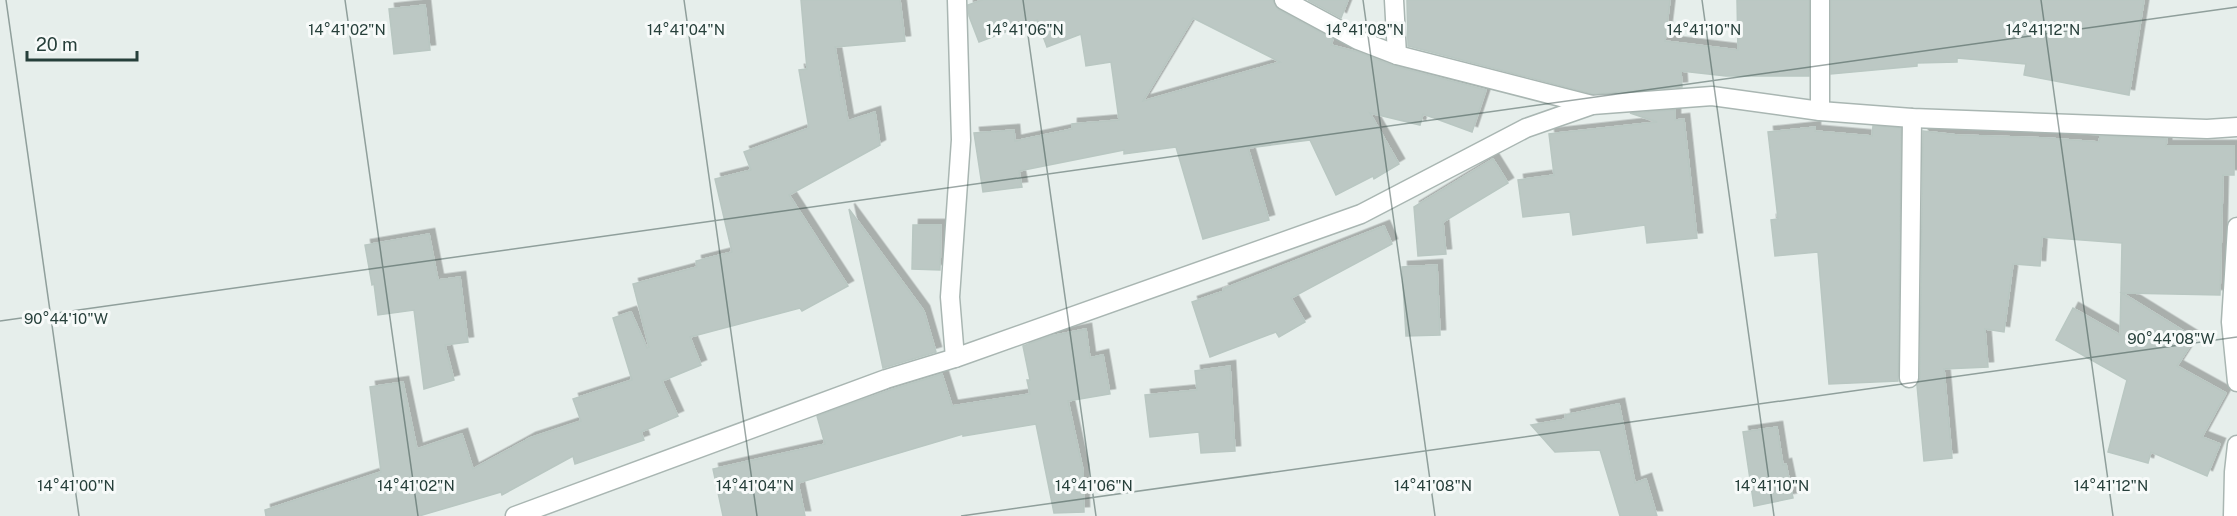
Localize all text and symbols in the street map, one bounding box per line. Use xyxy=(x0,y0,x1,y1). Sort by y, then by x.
text: 14°41'02"N xyxy=(308,21,386,38)
text: 14°41'04"N xyxy=(647,21,725,38)
text: 14°41'06"N xyxy=(986,21,1064,38)
text: 14°41'08"N xyxy=(1326,21,1404,38)
text: 14°41'10"N xyxy=(1667,21,1741,38)
text: 14°41'12"N xyxy=(2006,21,2080,38)
scale bar xyxy=(27,24,136,62)
text: 20 m xyxy=(36,34,78,55)
text: 90°44'10"W xyxy=(24,310,108,327)
text: 90°44'08"W xyxy=(2127,330,2215,347)
text: 14°41'00"N xyxy=(37,477,115,494)
text: 14°41'02"N xyxy=(377,477,455,494)
text: 14°41'04"N xyxy=(716,477,794,494)
text: 14°41'06"N xyxy=(1055,477,1133,494)
text: 14°41'08"N xyxy=(1394,477,1472,494)
text: 14°41'10"N xyxy=(1735,477,1809,494)
text: 14°41'12"N xyxy=(2074,477,2148,494)

